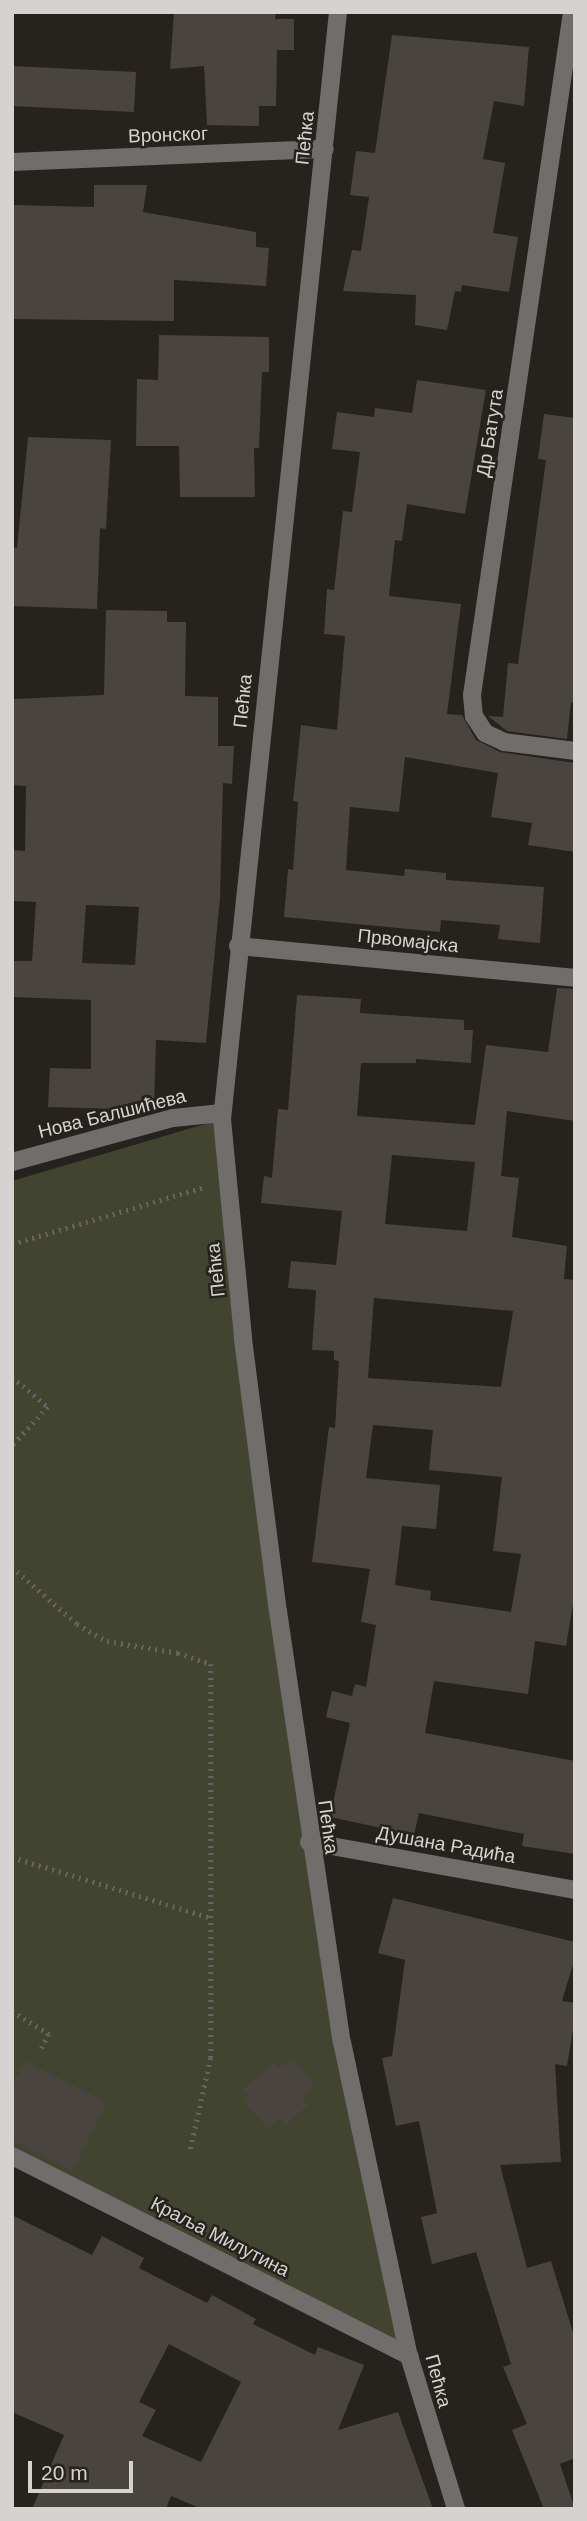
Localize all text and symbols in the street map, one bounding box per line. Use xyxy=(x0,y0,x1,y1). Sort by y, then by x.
street label: Пећка xyxy=(291,110,319,166)
street label: Вронског xyxy=(128,122,208,148)
street label: Др Батута xyxy=(472,387,508,479)
street label: Пећка xyxy=(229,673,257,729)
street label: Првомајска xyxy=(356,924,460,958)
street label: Нова Балшићева xyxy=(36,1085,188,1143)
street label: Пећка xyxy=(202,1242,230,1298)
street label: Пећка xyxy=(313,1799,343,1855)
street label: Душана Радића xyxy=(375,1822,517,1868)
street label: Краља Милутина xyxy=(147,2192,293,2282)
street label: Пећка xyxy=(420,2352,456,2410)
scale bar xyxy=(32,2448,136,2492)
text: 20 m xyxy=(41,2461,88,2484)

